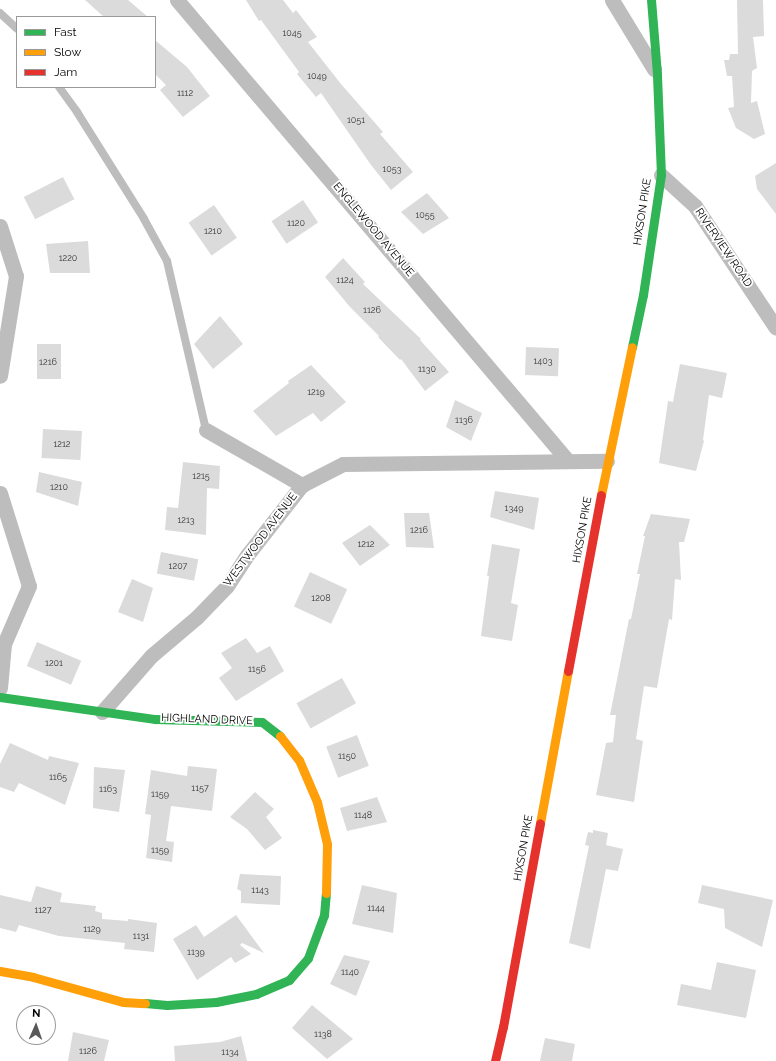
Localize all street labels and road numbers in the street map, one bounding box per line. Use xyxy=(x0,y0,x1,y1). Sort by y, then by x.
street label: HIXSON PIKE xyxy=(631,178,655,246)
street label: ENGLEWOOD AVENUE xyxy=(330,180,416,280)
street label: RIVERVIEW ROAD xyxy=(692,206,754,290)
street label: WESTWOOD AVENUE xyxy=(221,490,301,590)
street label: HIXSON PIKE xyxy=(571,496,595,564)
street label: HIGHLAND DRIVE xyxy=(161,712,253,728)
street label: HIXSON PIKE xyxy=(512,814,536,882)

